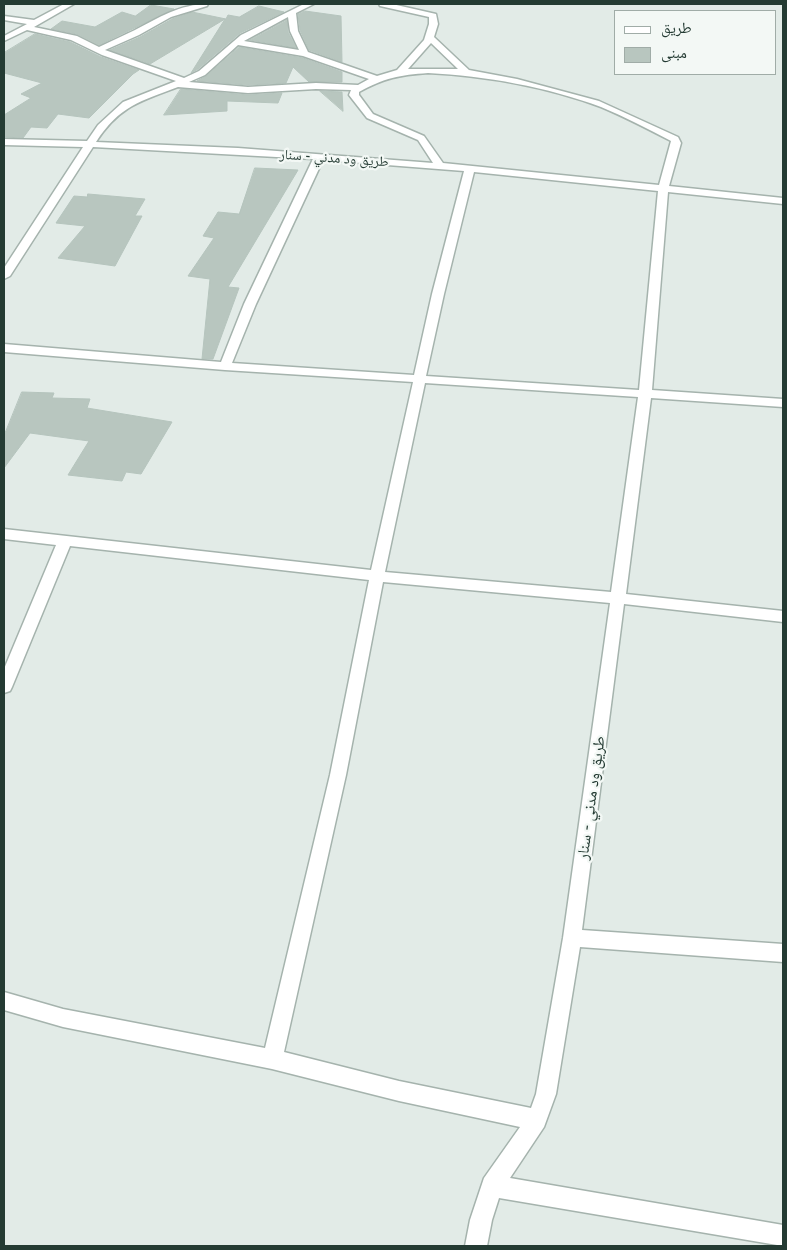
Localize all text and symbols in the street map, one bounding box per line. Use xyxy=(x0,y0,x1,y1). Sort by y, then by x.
legend xyxy=(614,10,777,75)
text: طريق xyxy=(661,18,692,36)
text: مبنى xyxy=(661,43,687,61)
street label: طريق ود مدني - سنار xyxy=(279,146,389,170)
street label: طريق ود مدني - سنار xyxy=(573,735,609,861)

